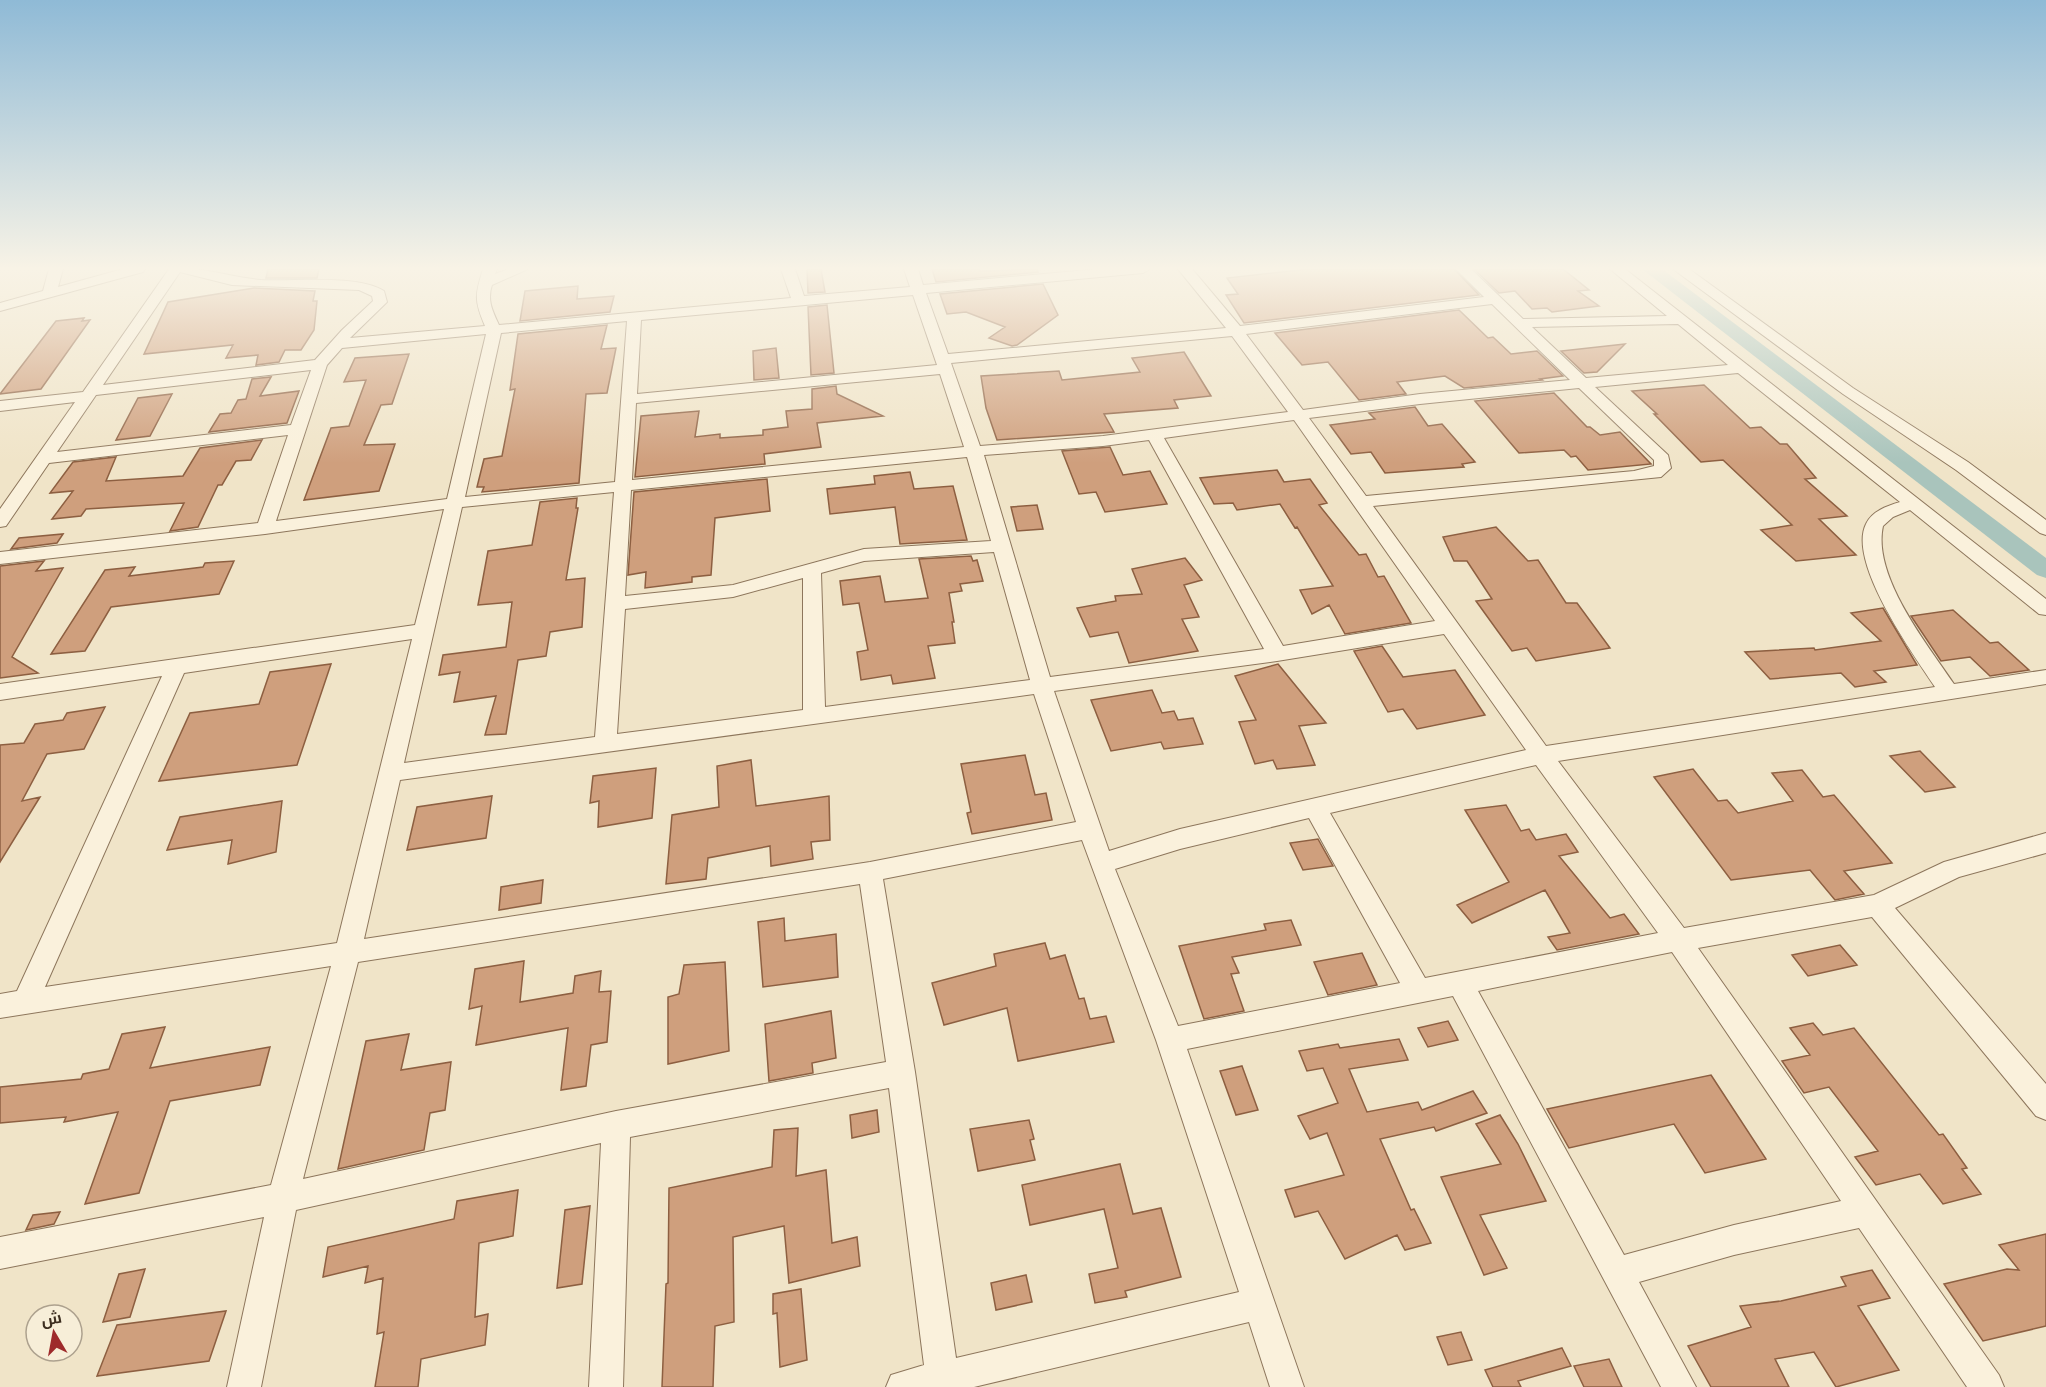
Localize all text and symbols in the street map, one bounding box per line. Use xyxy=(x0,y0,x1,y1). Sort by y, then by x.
north arrow xyxy=(24,1303,84,1363)
text: ش xyxy=(40,1308,63,1330)

